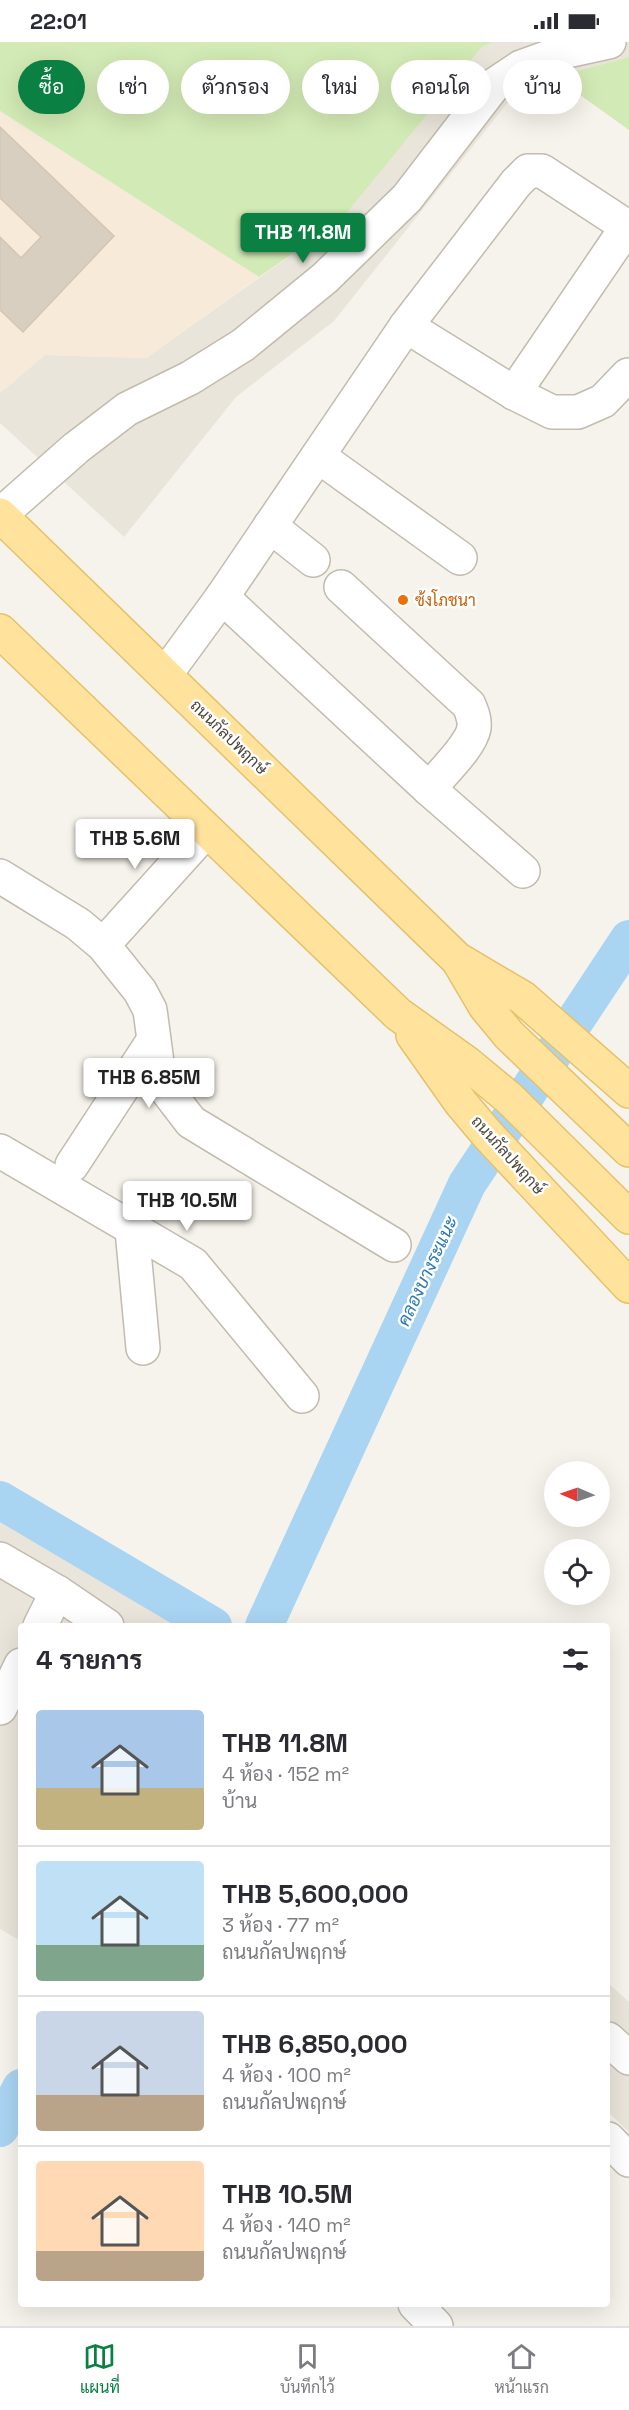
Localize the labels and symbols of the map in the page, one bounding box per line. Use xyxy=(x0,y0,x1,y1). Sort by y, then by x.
pin: THB 11.8M xyxy=(234,213,372,264)
place label: ซ้งโภชนา xyxy=(415,589,476,611)
marker: ซ้งโภชนา xyxy=(396,593,410,607)
street label: ถนนกัลปพฤกษ์ xyxy=(186,693,274,779)
pin: THB 5.6M xyxy=(73,819,197,870)
pin: THB 6.85M xyxy=(80,1058,218,1109)
street label: ถนนกัลปพฤกษ์ xyxy=(467,1110,551,1199)
pin: THB 10.5M xyxy=(118,1181,256,1232)
water label: คลองบางระแนะ xyxy=(392,1212,463,1330)
north arrow xyxy=(544,1461,610,1527)

